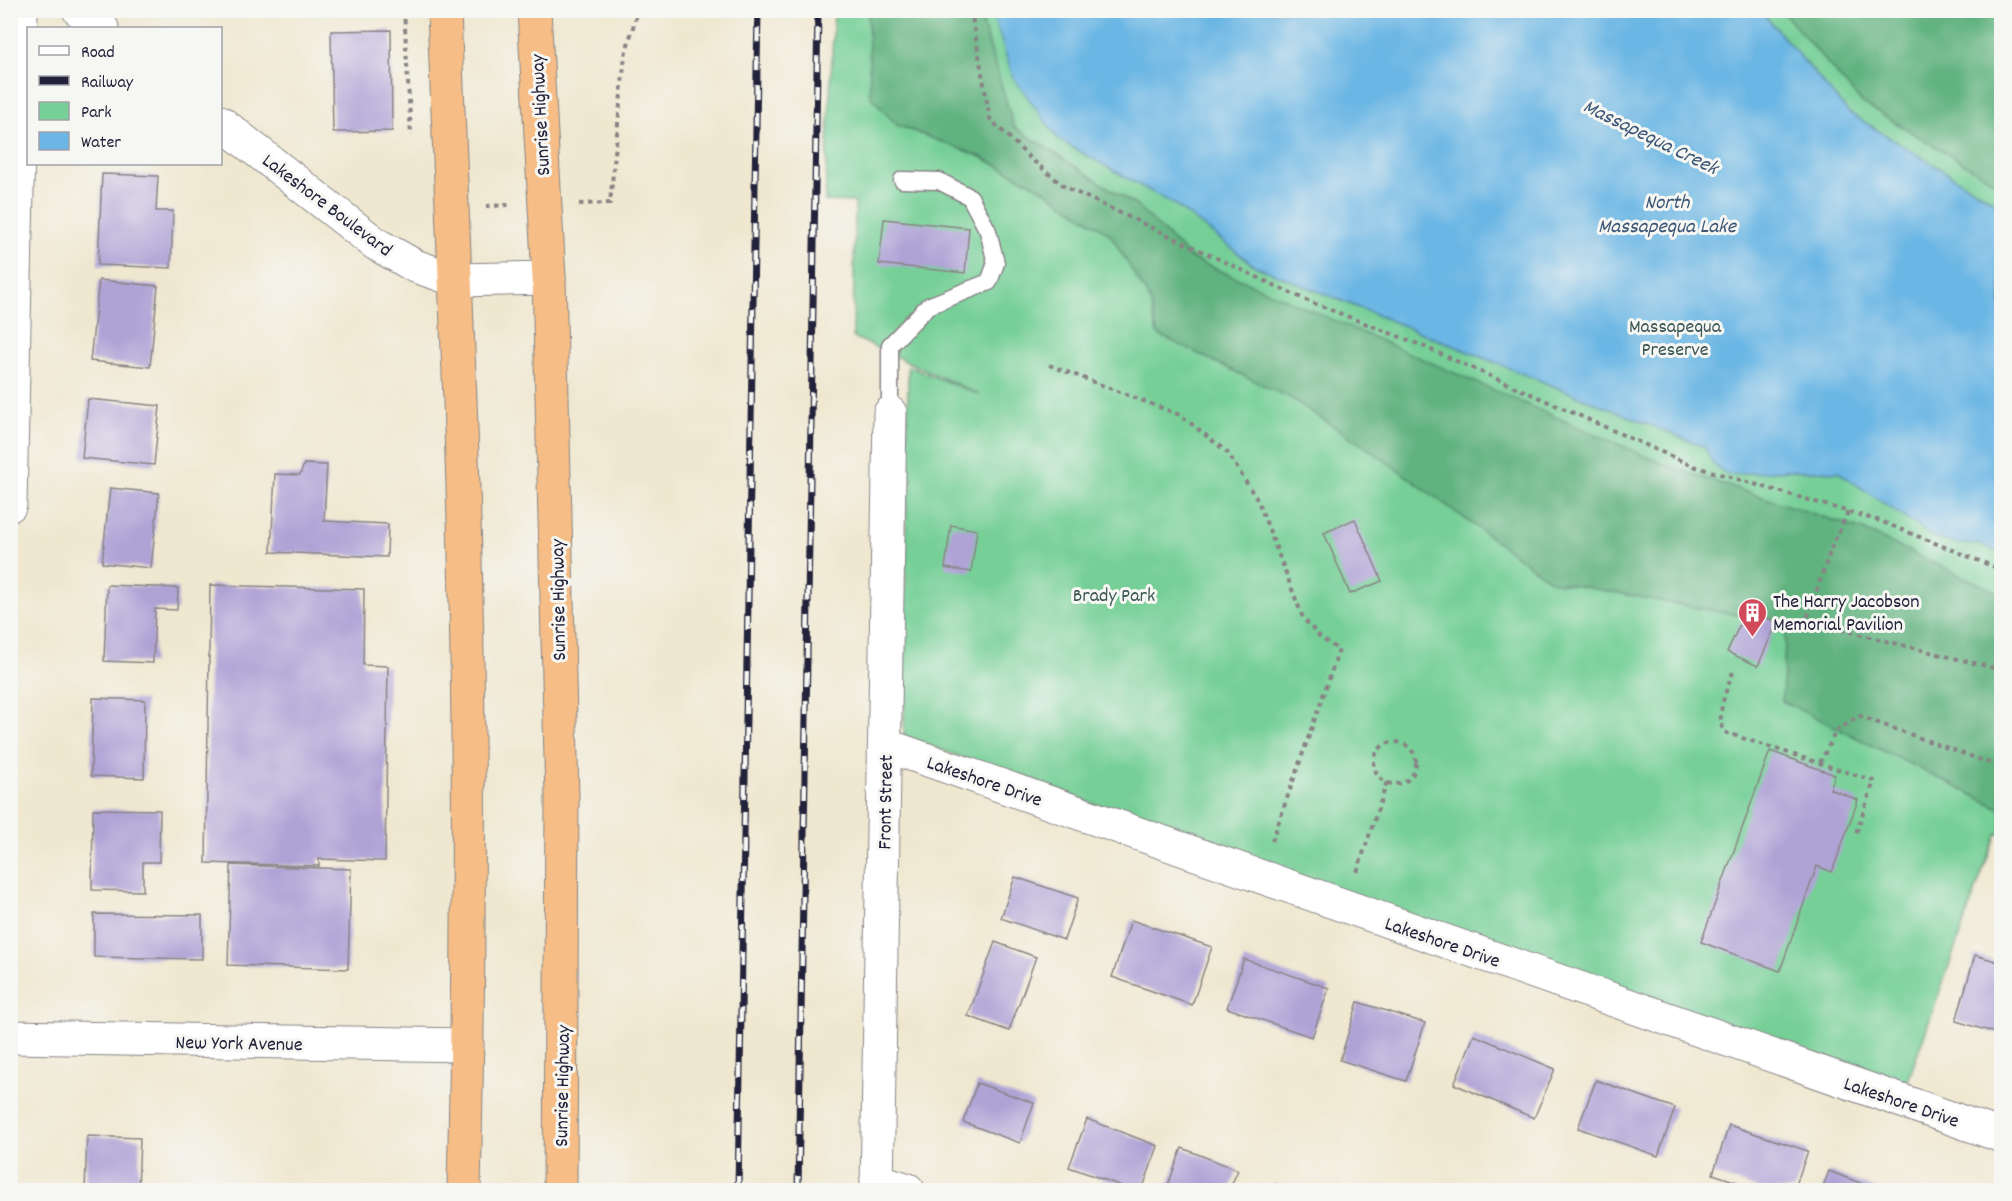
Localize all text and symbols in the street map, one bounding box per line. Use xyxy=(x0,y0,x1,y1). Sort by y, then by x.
legend xyxy=(27,27,222,165)
text: Road xyxy=(81,41,115,66)
street label: Sunrise Highway xyxy=(525,52,559,176)
text: Railway xyxy=(81,71,134,96)
water label: Massapequa Creek xyxy=(1577,93,1724,185)
text: Park xyxy=(81,101,112,126)
text: Water xyxy=(81,131,121,156)
street label: Lakeshore Boulevard xyxy=(255,148,397,265)
water label: North Massapequa Lake xyxy=(1598,189,1738,243)
park label: Massapequa Preserve xyxy=(1629,314,1722,365)
street label: Sunrise Highway xyxy=(545,538,575,661)
park label: Brady Park xyxy=(1073,583,1155,611)
place label: The Harry Jacobson Memorial Pavilion xyxy=(1773,589,1920,640)
building icon: The Harry Jacobson Memorial Pavilion xyxy=(1736,596,1768,638)
street label: Lakeshore Drive xyxy=(923,750,1046,816)
street label: Front Street xyxy=(872,754,902,850)
street label: Lakeshore Drive xyxy=(1381,911,1504,977)
street label: Sunrise Highway xyxy=(549,1024,579,1147)
street label: New York Avenue xyxy=(175,1030,303,1060)
street label: Lakeshore Drive xyxy=(1840,1071,1963,1137)

